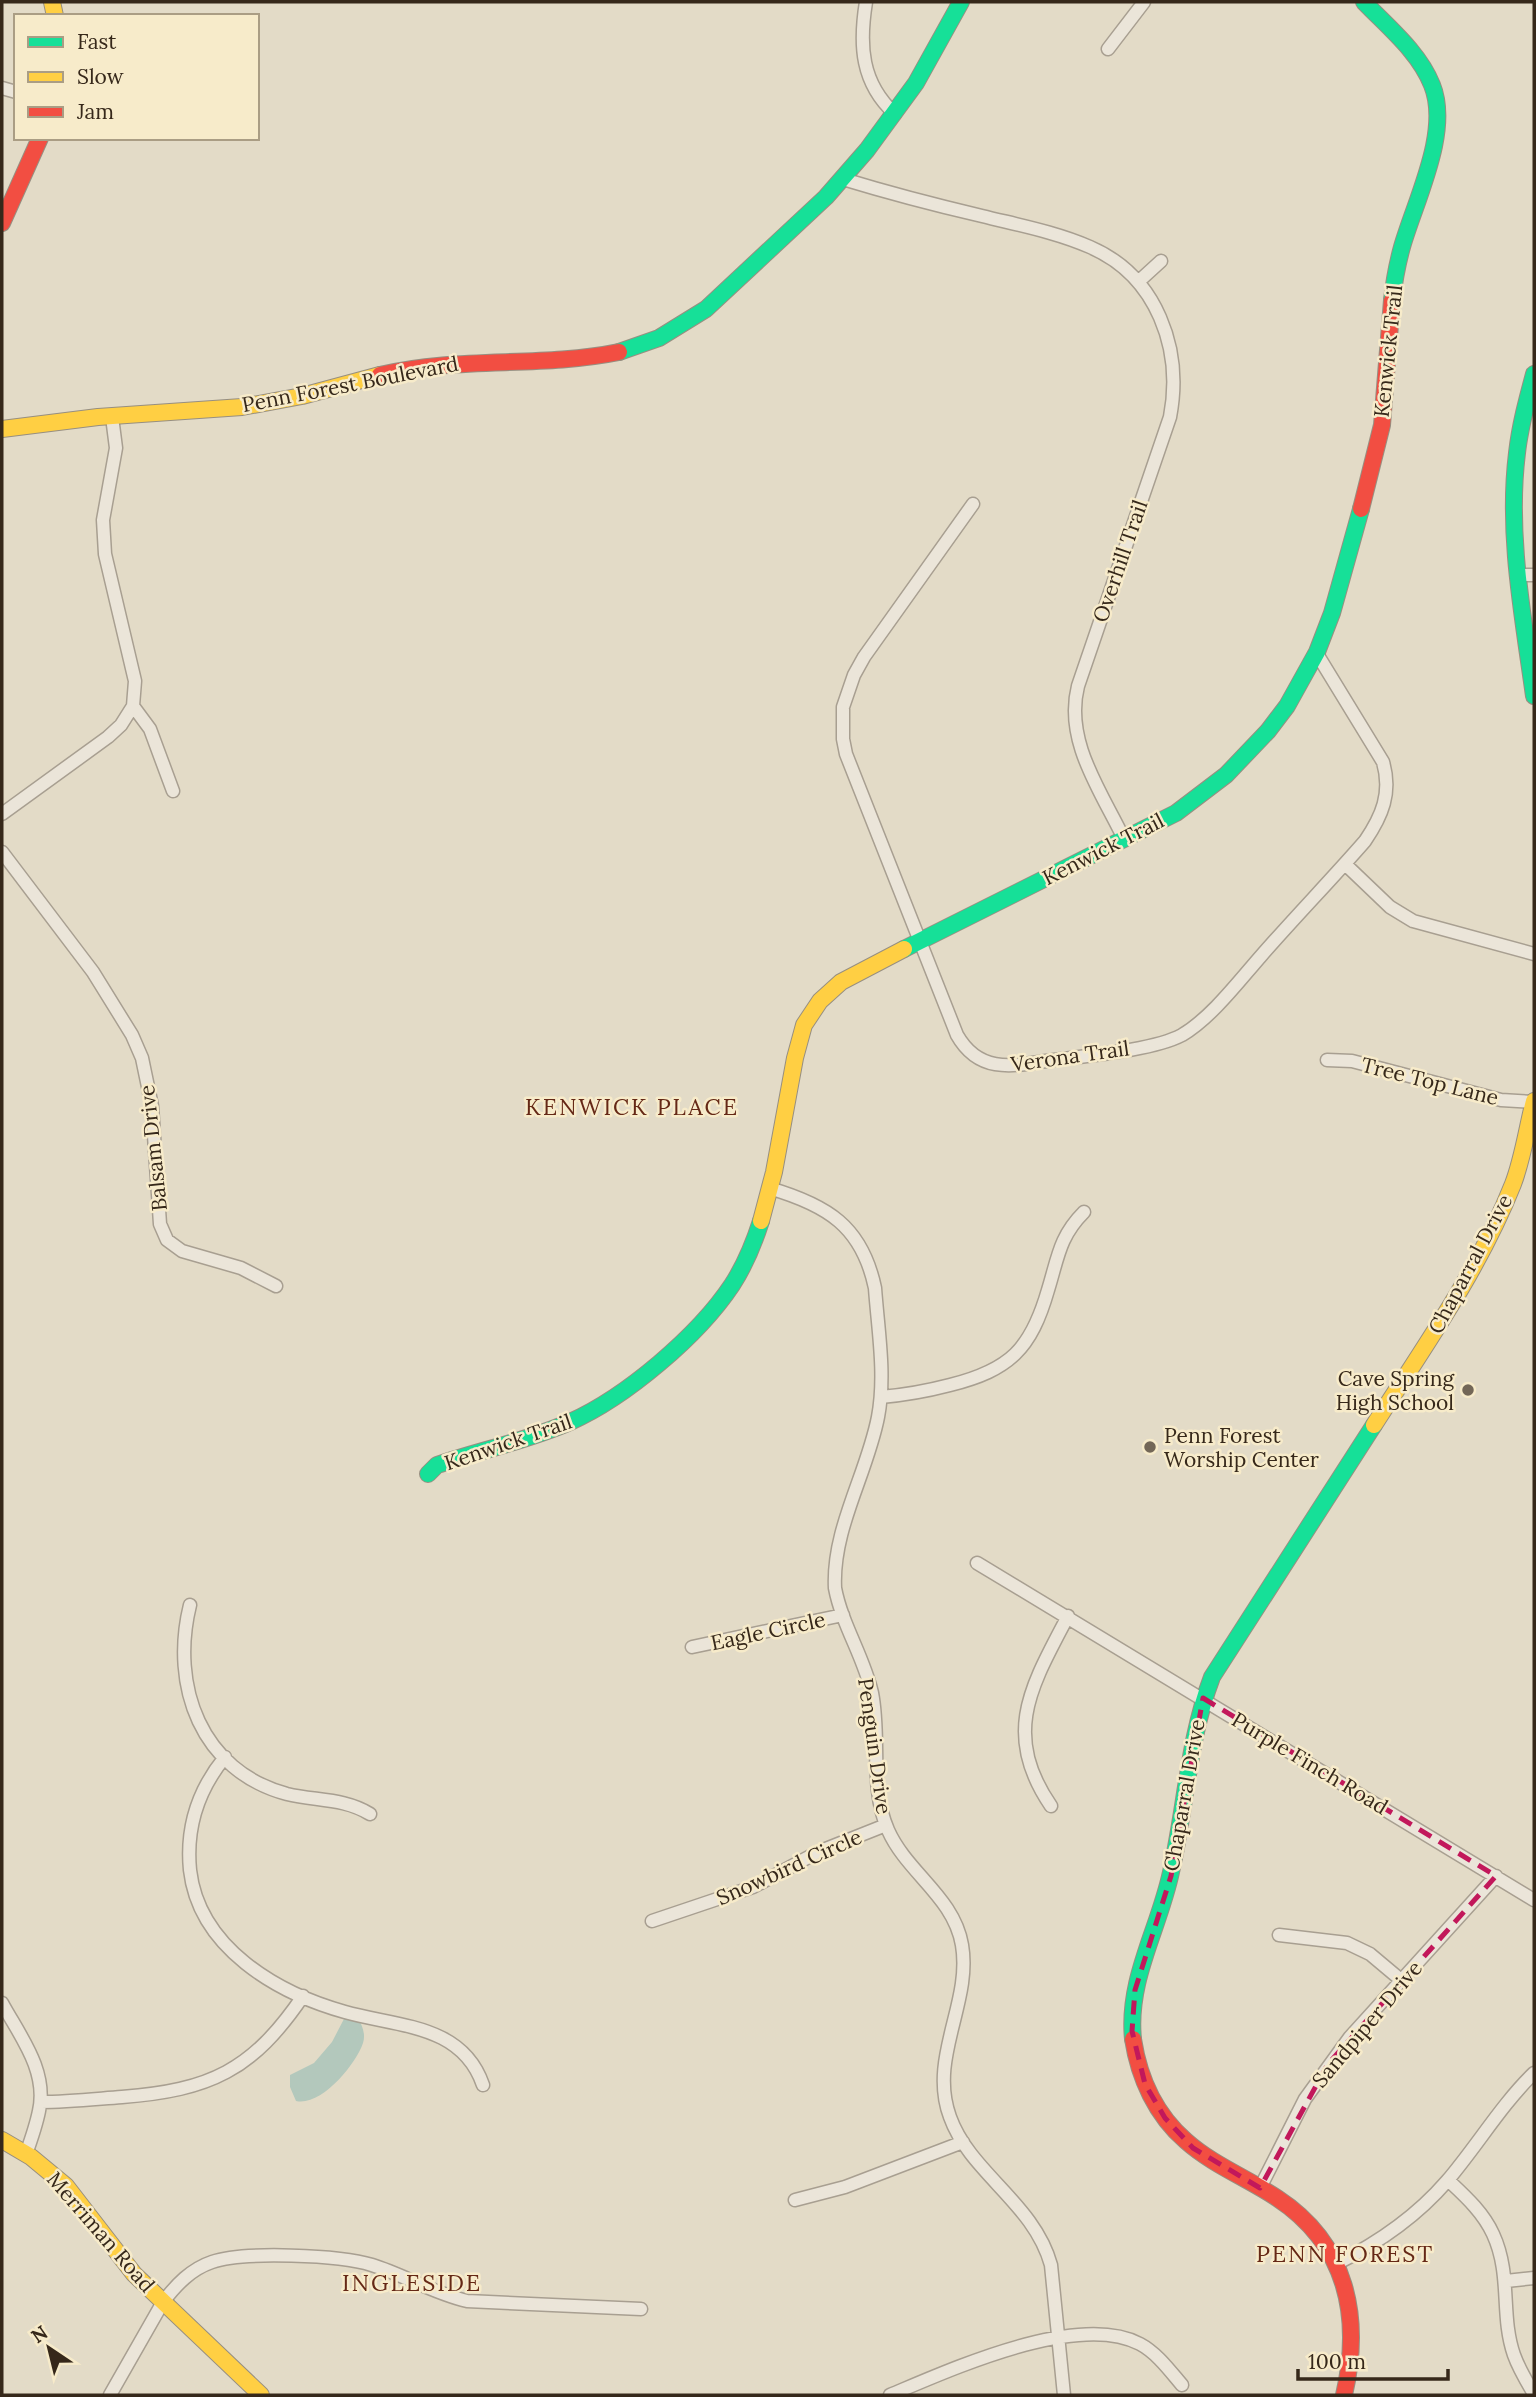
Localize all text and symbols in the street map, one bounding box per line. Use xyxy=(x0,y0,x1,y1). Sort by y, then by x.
legend xyxy=(14,14,259,140)
text: Fast xyxy=(77,28,117,55)
text: Slow xyxy=(77,63,124,90)
text: Jam xyxy=(76,98,114,125)
street label: Kenwick Trail xyxy=(1368,283,1408,419)
street label: Penn Forest Boulevard xyxy=(240,350,460,418)
street label: Overhill Trail xyxy=(1086,496,1154,626)
street label: Kenwick Trail xyxy=(1038,807,1168,891)
street label: Verona Trail xyxy=(1008,1034,1131,1078)
street label: Tree Top Lane xyxy=(1359,1051,1501,1111)
street label: Balsam Drive xyxy=(133,1083,173,1213)
district label: KENWICK PLACE xyxy=(525,1092,739,1121)
street label: Chaparral Drive xyxy=(1422,1190,1518,1338)
place label: Cave Spring High School xyxy=(1336,1365,1454,1416)
marker: Cave Spring High School xyxy=(1460,1382,1476,1398)
street label: Kenwick Trail xyxy=(441,1408,575,1476)
place label: Penn Forest Worship Center xyxy=(1164,1422,1319,1473)
marker: Penn Forest Worship Center xyxy=(1142,1439,1158,1455)
street label: Eagle Circle xyxy=(708,1606,828,1656)
street label: Penguin Drive xyxy=(852,1676,898,1816)
street label: Purple Finch Road xyxy=(1227,1706,1393,1820)
street label: Chaparral Drive xyxy=(1157,1717,1211,1873)
street label: Snowbird Circle xyxy=(712,1823,866,1911)
street label: Sandpiper Drive xyxy=(1306,1955,1428,2093)
street label: Merriman Road xyxy=(41,2166,161,2298)
district label: PENN FOREST xyxy=(1256,2239,1434,2268)
district label: INGLESIDE xyxy=(342,2268,482,2297)
north arrow xyxy=(14,2313,84,2383)
text: N xyxy=(26,2320,52,2348)
scale bar xyxy=(1298,2338,1448,2382)
text: 100 m xyxy=(1308,2348,1366,2375)

